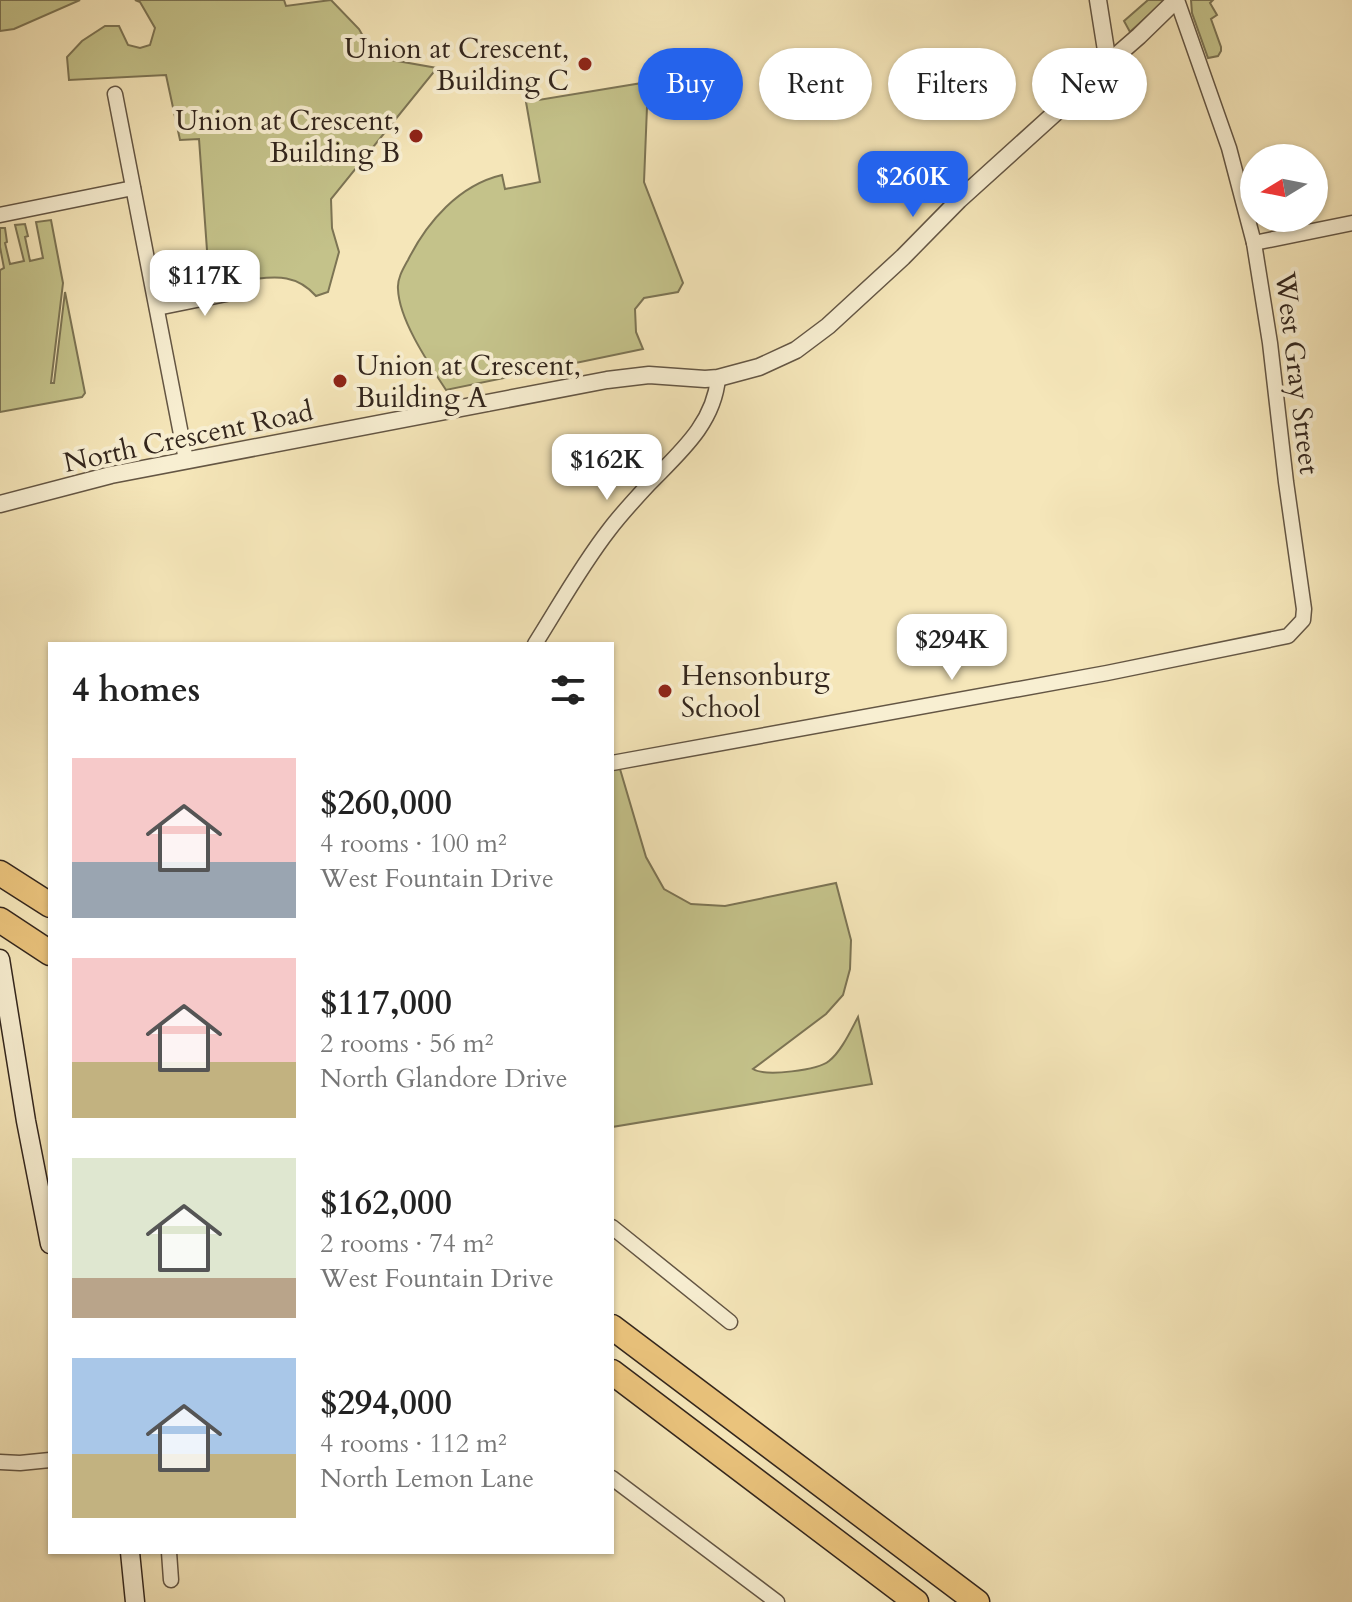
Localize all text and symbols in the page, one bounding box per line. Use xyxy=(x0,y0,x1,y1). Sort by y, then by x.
place label: Union at Crescent, Building C xyxy=(344,30,569,100)
chip: Buy xyxy=(638,48,743,120)
chip: Rent xyxy=(759,48,872,120)
chip: Filters xyxy=(888,48,1016,120)
chip: New xyxy=(1032,48,1147,120)
marker: Union at Crescent, Building C xyxy=(576,55,594,73)
place label: Union at Crescent, Building B xyxy=(175,102,400,172)
marker: Union at Crescent, Building B xyxy=(407,127,425,145)
north arrow xyxy=(1240,144,1328,232)
map controls xyxy=(1240,144,1328,232)
pin: $260K xyxy=(857,151,969,219)
text: $260K xyxy=(876,159,950,194)
pin: $117K xyxy=(149,250,261,318)
text: $117K xyxy=(168,258,242,293)
street label: West Gray Street xyxy=(1266,269,1328,477)
place label: Union at Crescent, Building A xyxy=(356,347,581,417)
marker: Union at Crescent, Building A xyxy=(331,372,349,390)
street label: North Crescent Road xyxy=(60,392,316,482)
pin: $162K xyxy=(551,434,663,502)
text: $162K xyxy=(570,442,644,477)
pin: $294K xyxy=(896,614,1008,682)
text: $294K xyxy=(915,622,989,657)
place label: Hensonburg School xyxy=(681,657,830,727)
text: 4 homes xyxy=(72,667,200,713)
icon: filters xyxy=(546,668,590,712)
marker: Hensonburg School xyxy=(656,682,674,700)
text: $260,000 xyxy=(320,780,452,826)
icon: home xyxy=(136,790,232,886)
text: 4 rooms · 100 m² xyxy=(320,826,507,861)
text: West Fountain Drive xyxy=(320,861,554,896)
text: $117,000 xyxy=(320,980,452,1026)
icon: home xyxy=(136,990,232,1086)
text: 2 rooms · 56 m² xyxy=(320,1026,493,1061)
text: North Glandore Drive xyxy=(320,1061,567,1096)
text: $162,000 xyxy=(320,1180,452,1226)
icon: home xyxy=(136,1190,232,1286)
text: 2 rooms · 74 m² xyxy=(320,1226,493,1261)
text: West Fountain Drive xyxy=(320,1261,554,1296)
text: $294,000 xyxy=(320,1380,452,1426)
icon: home xyxy=(136,1390,232,1486)
text: 4 rooms · 112 m² xyxy=(320,1426,507,1461)
text: North Lemon Lane xyxy=(320,1461,534,1496)

